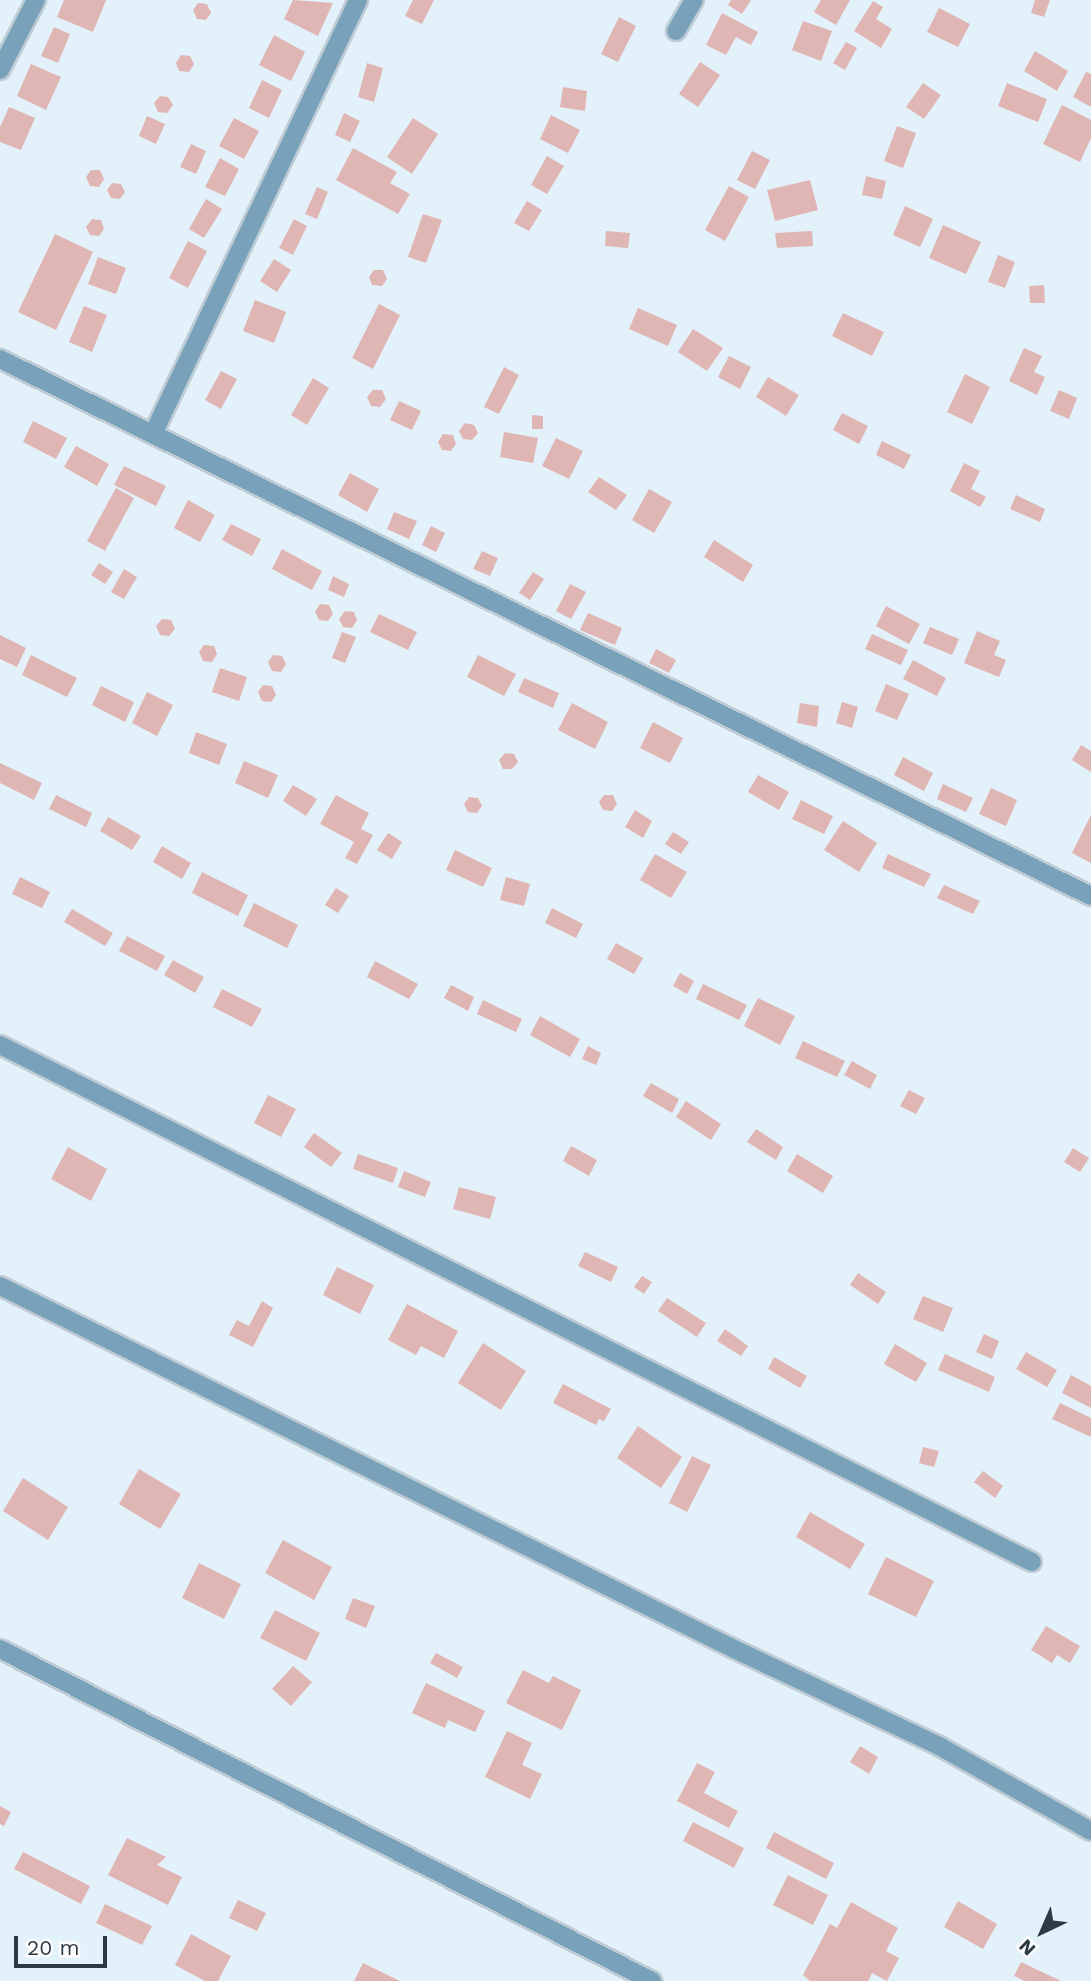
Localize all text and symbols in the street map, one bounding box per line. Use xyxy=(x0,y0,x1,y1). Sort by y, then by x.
north arrow xyxy=(1007,1897,1077,1967)
scale bar xyxy=(18,1922,110,1966)
text: N xyxy=(1014,1934,1040,1961)
text: 20 m xyxy=(27,1935,79,1960)

